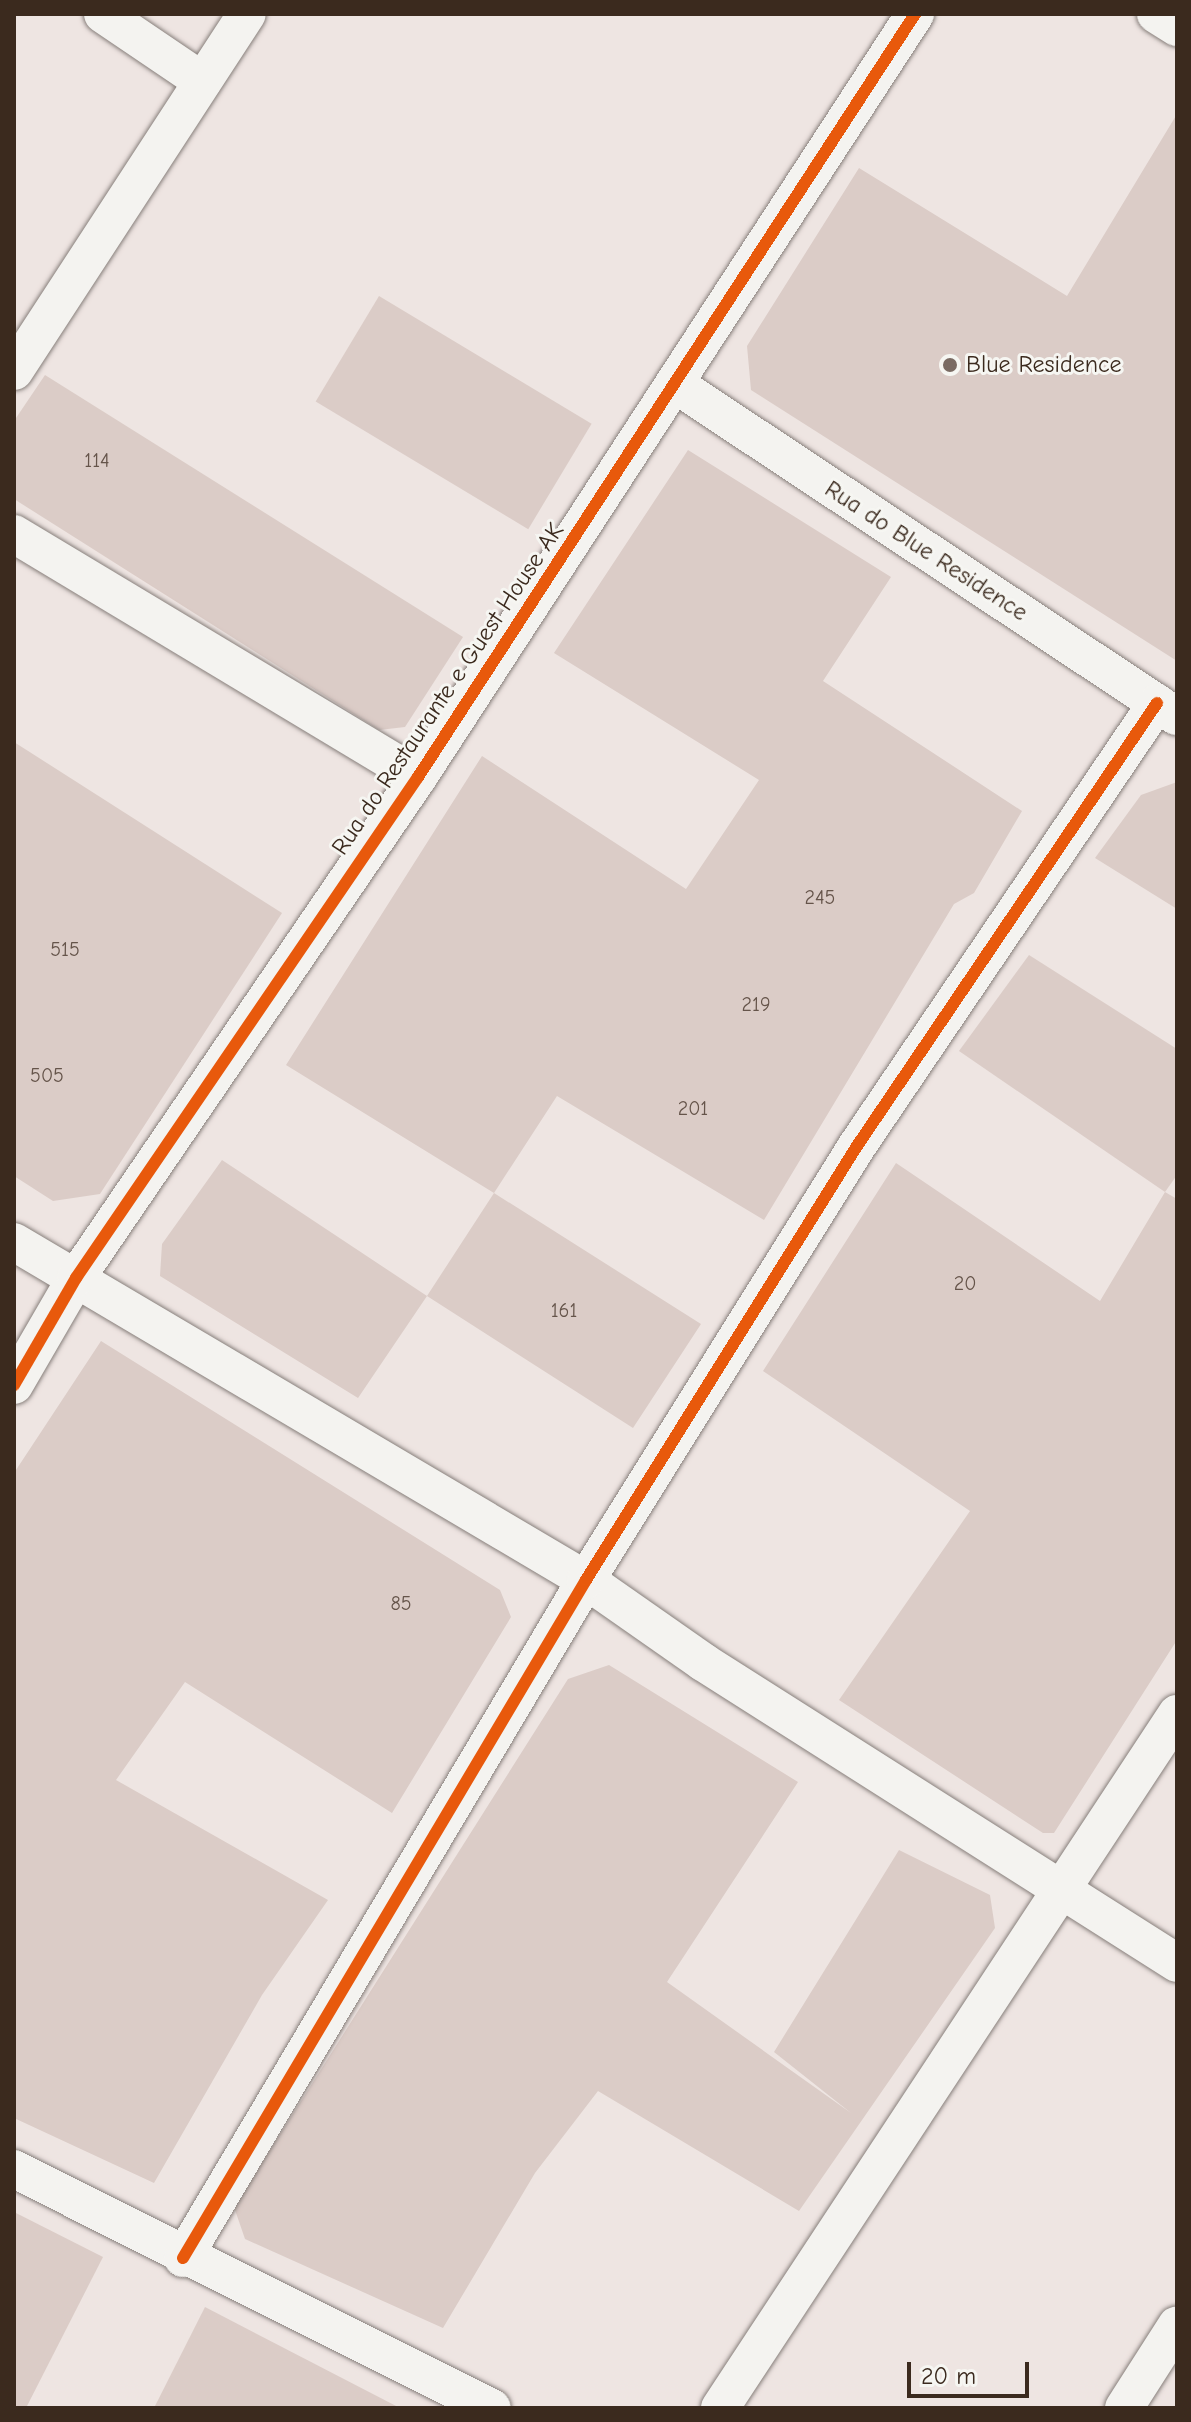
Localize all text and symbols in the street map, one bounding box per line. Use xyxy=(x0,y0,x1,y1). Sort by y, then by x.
place label: Blue Residence xyxy=(966,351,1122,379)
marker: Blue Residence xyxy=(941,356,959,374)
house number: 114 xyxy=(84,448,110,472)
street label: Rua do Blue Residence xyxy=(819,475,1033,627)
street label: Rua do Restaurante e Guest House AK xyxy=(326,518,570,860)
house number: 245 xyxy=(805,885,835,909)
house number: 515 xyxy=(50,937,80,961)
house number: 219 xyxy=(742,992,770,1016)
house number: 505 xyxy=(30,1063,64,1087)
house number: 201 xyxy=(678,1096,708,1120)
house number: 20 xyxy=(954,1271,976,1295)
house number: 161 xyxy=(551,1298,577,1322)
house number: 85 xyxy=(390,1591,412,1615)
scale bar xyxy=(911,2346,1033,2396)
text: 20 m xyxy=(921,2362,976,2390)

